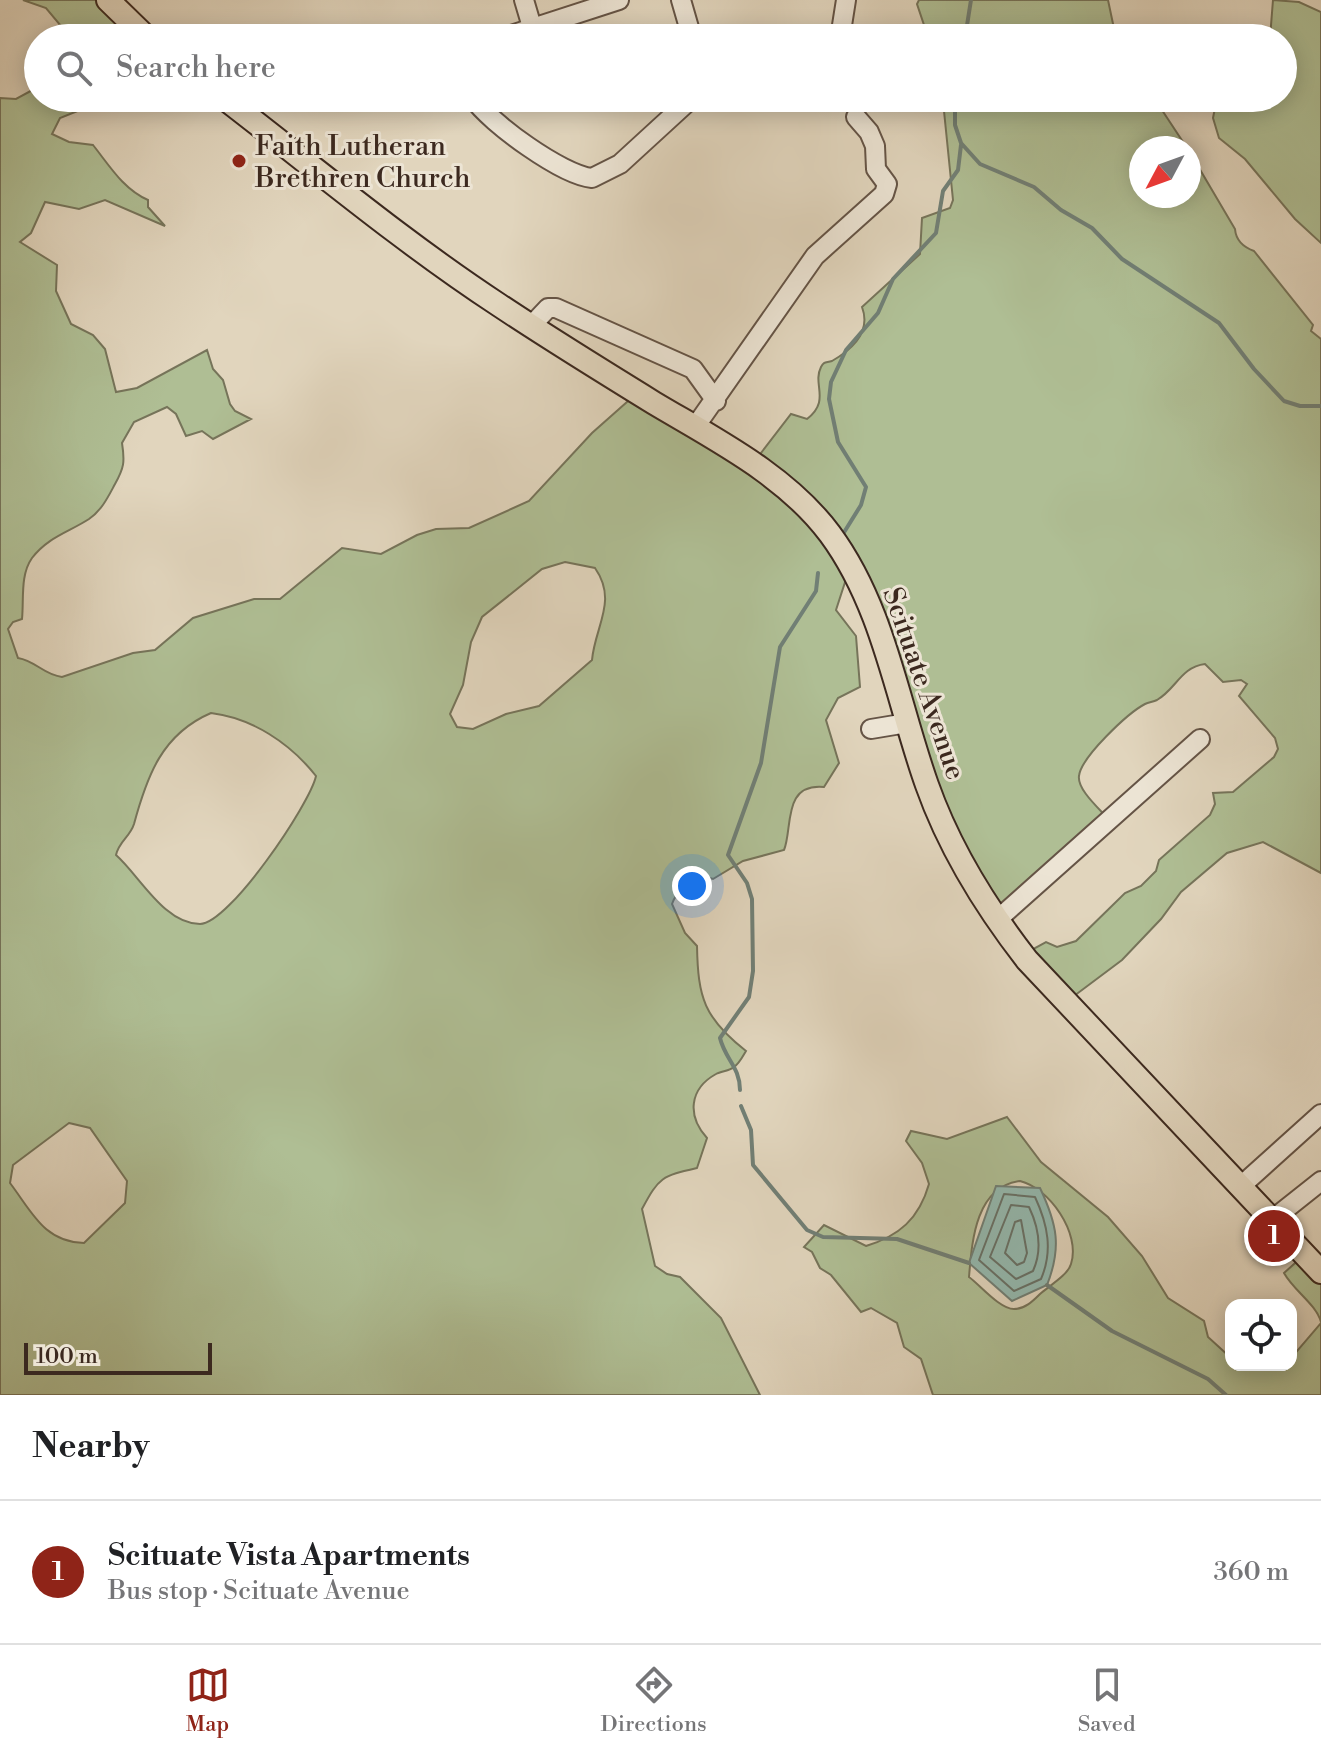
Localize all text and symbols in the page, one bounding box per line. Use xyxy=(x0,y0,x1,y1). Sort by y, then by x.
search box xyxy=(24,24,1297,112)
icon: search xyxy=(52,46,96,90)
text: Search here xyxy=(116,49,276,87)
place label: Faith Lutheran Brethren Church xyxy=(254,129,471,196)
north arrow xyxy=(1129,136,1201,208)
marker: Faith Lutheran Brethren Church xyxy=(230,152,248,170)
street label: Scituate Avenue xyxy=(874,583,973,784)
your location xyxy=(672,866,712,906)
pin: 1 xyxy=(1248,1206,1300,1266)
map controls xyxy=(1225,1299,1297,1371)
button: locate xyxy=(1225,1299,1297,1371)
scale bar xyxy=(24,1339,212,1375)
text: 100 m xyxy=(36,1343,98,1370)
text: Nearby xyxy=(32,1426,150,1468)
text: Scituate Vista Apartments xyxy=(108,1537,470,1575)
text: 1 xyxy=(52,1556,64,1588)
text: 360 m xyxy=(1214,1556,1289,1588)
text: Bus stop · Scituate Avenue xyxy=(108,1575,410,1607)
tab: Map xyxy=(186,1663,230,1738)
tab: Directions xyxy=(601,1663,707,1738)
tab: Saved xyxy=(1078,1663,1135,1738)

